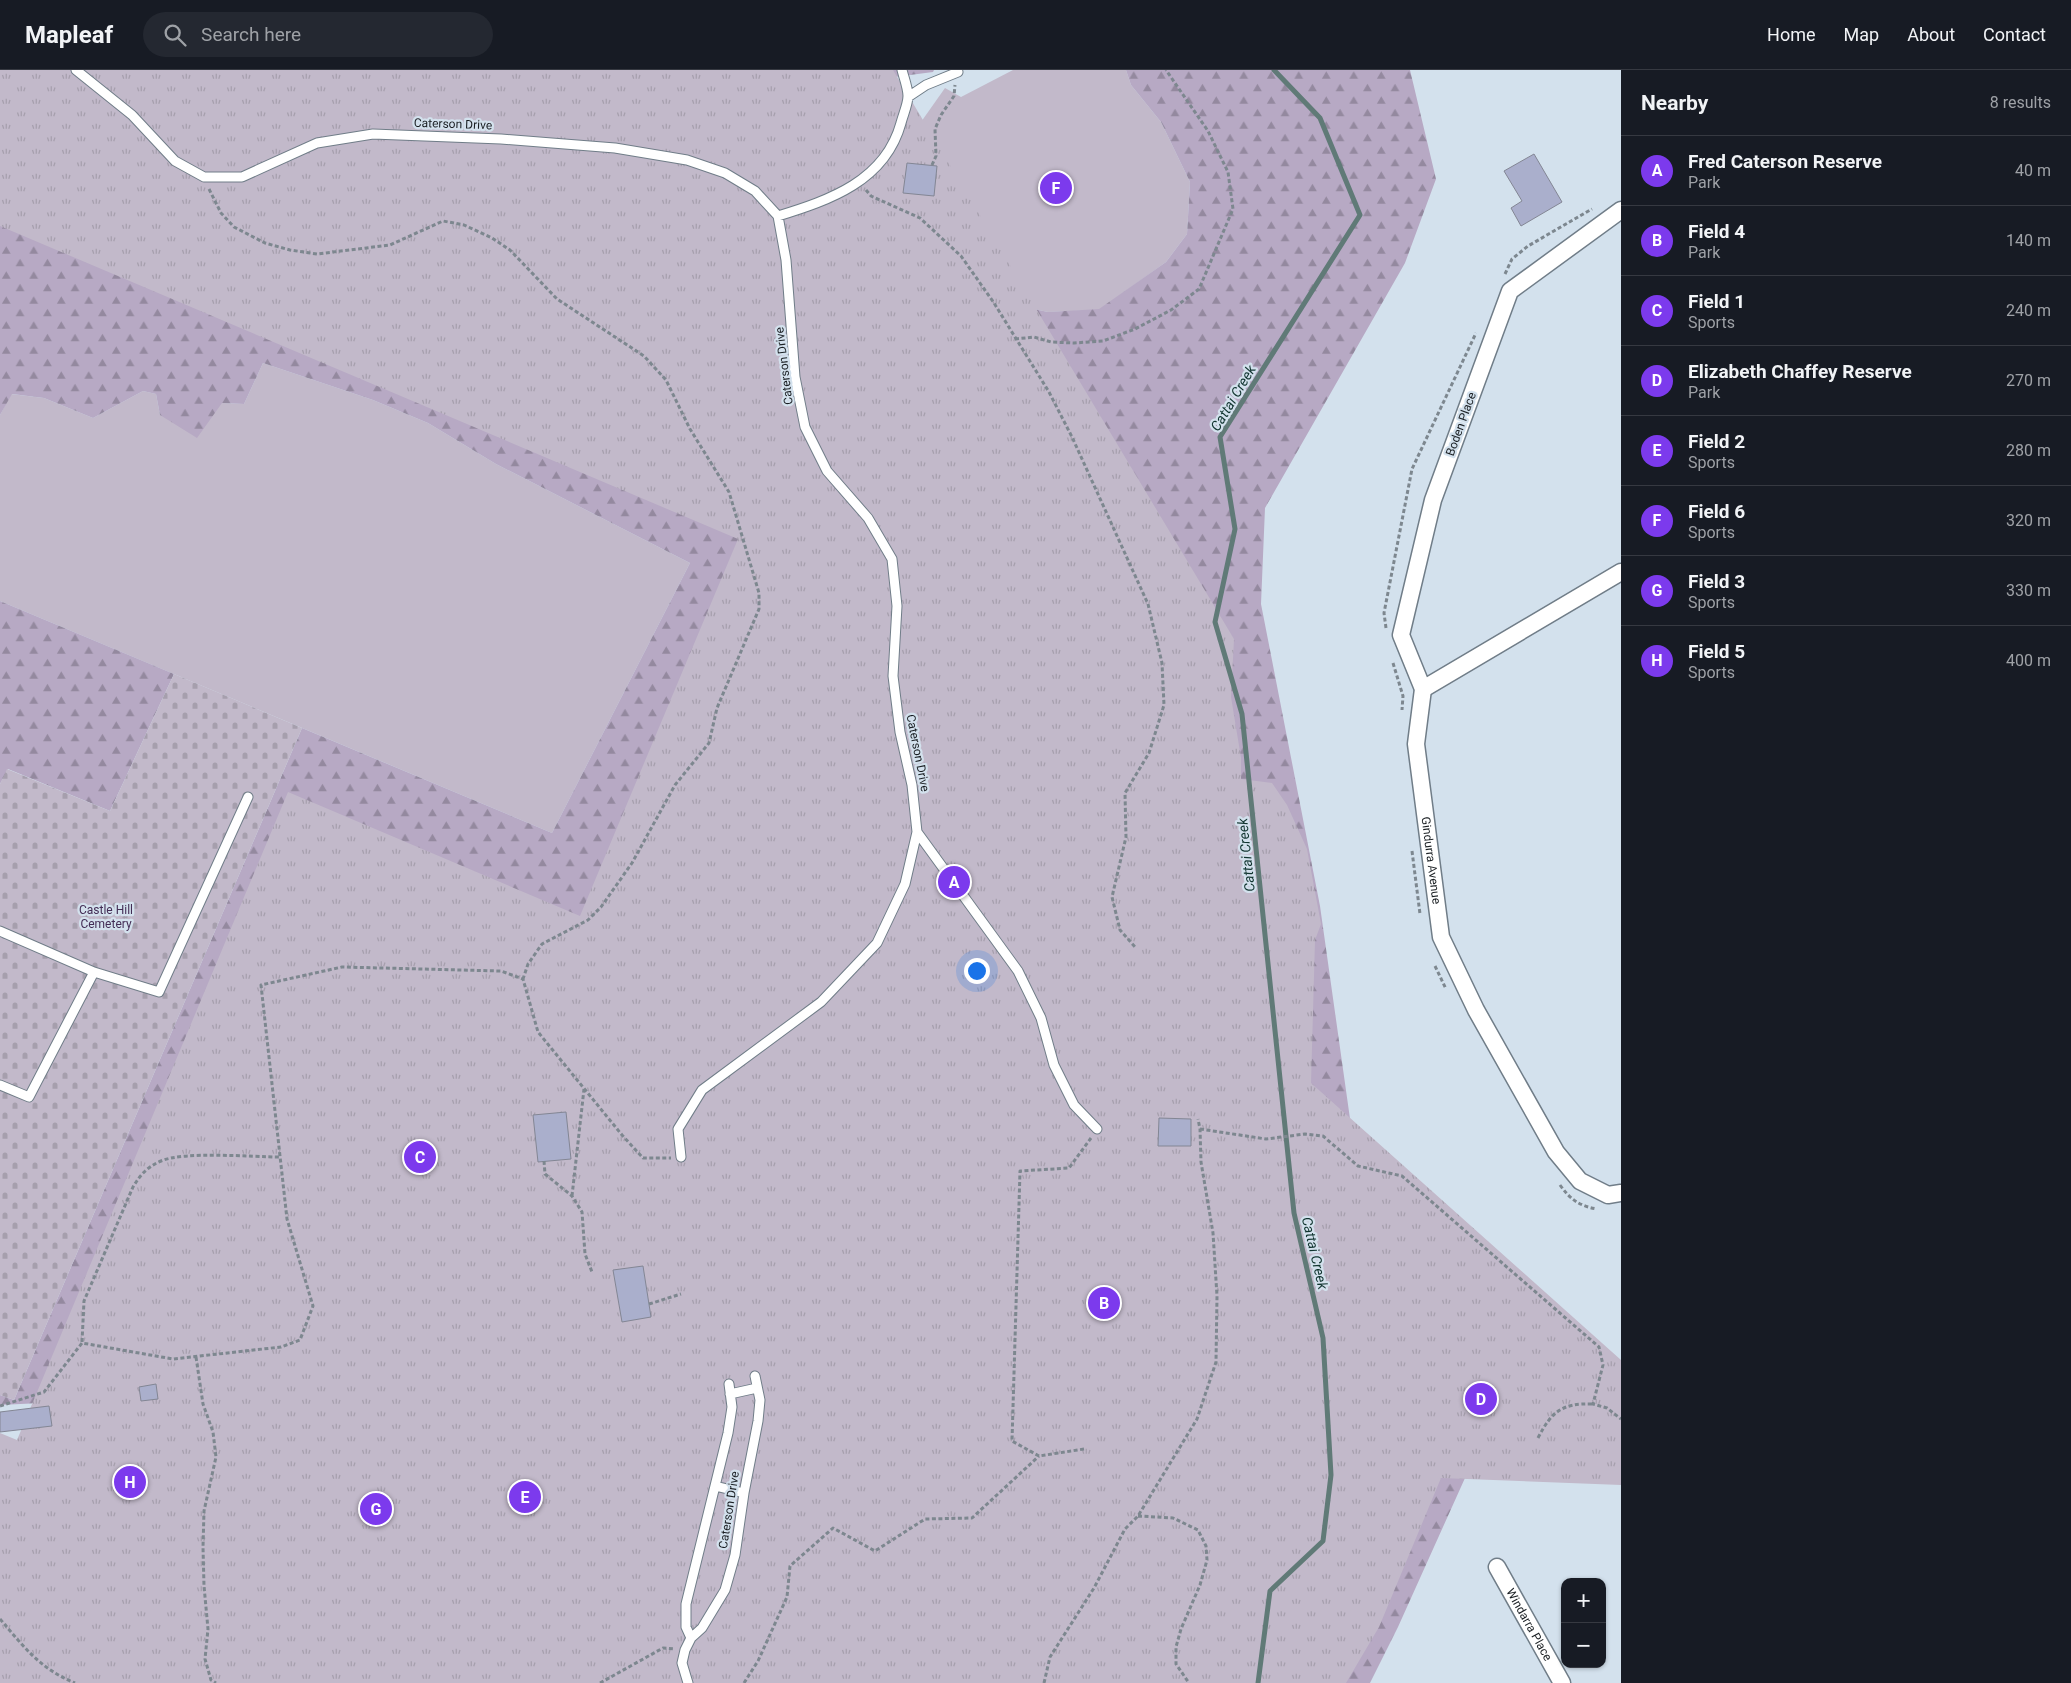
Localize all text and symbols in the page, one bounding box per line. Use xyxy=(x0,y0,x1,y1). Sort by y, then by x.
search box xyxy=(143,12,493,57)
text: Mapleaf xyxy=(25,21,113,49)
icon: search xyxy=(161,21,189,49)
text: Search here xyxy=(201,23,301,46)
text: Home xyxy=(1767,24,1816,45)
text: Map xyxy=(1844,24,1879,45)
text: About xyxy=(1907,24,1955,45)
text: Contact xyxy=(1983,24,2046,45)
text: Nearby xyxy=(1641,91,1708,115)
text: 8 results xyxy=(1990,93,2051,112)
street label: Caterson Drive xyxy=(414,116,492,132)
text: Fred Caterson Reserve xyxy=(1688,150,1882,173)
text: A xyxy=(1652,161,1662,180)
text: 40 m xyxy=(2015,161,2051,180)
pin: F xyxy=(1040,169,1072,207)
text: Park xyxy=(1688,173,1720,192)
text: Field 4 xyxy=(1688,220,1745,243)
text: B xyxy=(1652,231,1662,250)
text: 140 m xyxy=(2006,231,2051,250)
text: Park xyxy=(1688,243,1720,262)
text: Field 1 xyxy=(1688,290,1745,313)
text: C xyxy=(1652,301,1662,320)
text: 240 m xyxy=(2006,301,2051,320)
text: Sports xyxy=(1688,313,1735,332)
street label: Caterson Drive xyxy=(772,326,796,406)
text: Elizabeth Chaffey Reserve xyxy=(1688,360,1912,383)
water label: Cattai Creek xyxy=(1207,361,1259,434)
text: D xyxy=(1652,371,1662,390)
text: 270 m xyxy=(2006,371,2051,390)
text: Park xyxy=(1688,383,1720,402)
street label: Boden Place xyxy=(1443,390,1479,458)
text: Field 2 xyxy=(1688,430,1745,453)
text: E xyxy=(1653,441,1662,460)
text: 280 m xyxy=(2006,441,2051,460)
text: Sports xyxy=(1688,453,1735,472)
text: Field 6 xyxy=(1688,500,1745,523)
text: F xyxy=(1653,511,1661,530)
text: 320 m xyxy=(2006,511,2051,530)
text: Sports xyxy=(1688,523,1735,542)
text: Field 3 xyxy=(1688,570,1745,593)
text: G xyxy=(1652,581,1662,600)
text: 330 m xyxy=(2006,581,2051,600)
text: Sports xyxy=(1688,593,1735,612)
text: Field 5 xyxy=(1688,640,1745,663)
text: H xyxy=(1651,651,1663,670)
text: 400 m xyxy=(2006,651,2051,670)
text: Sports xyxy=(1688,663,1735,682)
street label: Caterson Drive xyxy=(904,713,932,793)
water label: Cattai Creek xyxy=(1234,816,1258,893)
street label: Gindurra Avenue xyxy=(1418,816,1444,905)
pin: A xyxy=(938,863,970,901)
park label: Castle Hill Cemetery xyxy=(79,903,133,931)
your location xyxy=(964,958,990,984)
pin: C xyxy=(404,1138,436,1176)
water label: Cattai Creek xyxy=(1299,1215,1331,1292)
pin: B xyxy=(1088,1284,1120,1322)
pin: D xyxy=(1465,1380,1497,1418)
pin: H xyxy=(114,1463,146,1501)
street label: Caterson Drive xyxy=(716,1470,742,1550)
pin: E xyxy=(509,1478,541,1516)
pin: G xyxy=(360,1490,392,1528)
map controls xyxy=(1561,1578,1606,1668)
button: + xyxy=(1561,1578,1606,1623)
street label: Windarra Place xyxy=(1503,1586,1555,1663)
button: − xyxy=(1561,1623,1606,1668)

